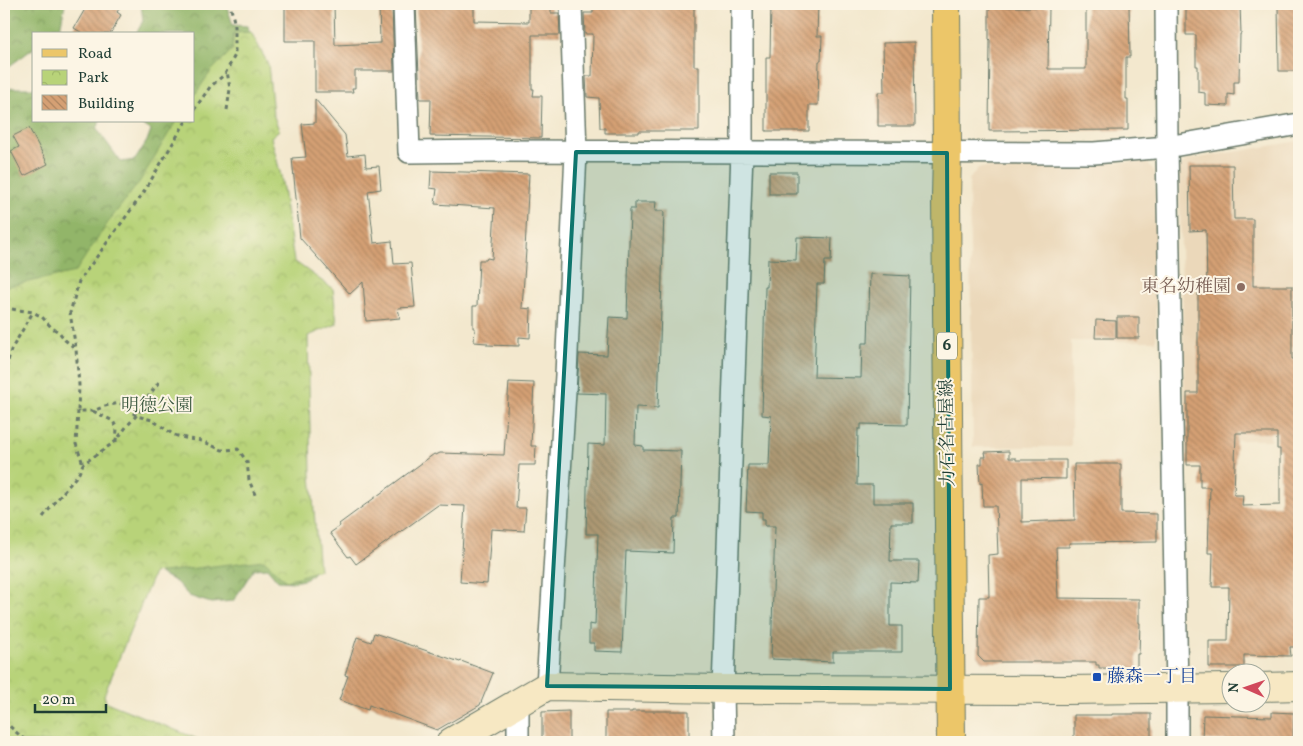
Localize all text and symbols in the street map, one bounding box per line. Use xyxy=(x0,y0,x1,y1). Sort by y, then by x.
legend xyxy=(32,32,195,122)
text: Road xyxy=(78,44,112,65)
text: Park xyxy=(78,68,109,89)
text: Building xyxy=(78,94,135,115)
place label: 東名幼稚園 xyxy=(1141,275,1231,300)
marker: 東名幼稚園 xyxy=(1235,281,1247,293)
road number: 6 xyxy=(937,332,957,360)
street label: 力石名古屋線 xyxy=(935,379,961,487)
park label: 明徳公園 xyxy=(121,394,193,419)
north arrow xyxy=(1220,664,1270,714)
place label: 藤森一丁目 xyxy=(1107,665,1197,690)
marker: 藤森一丁目 xyxy=(1091,671,1103,683)
scale bar xyxy=(35,681,106,713)
text: N xyxy=(1225,682,1244,693)
text: 20 m xyxy=(42,690,75,711)

